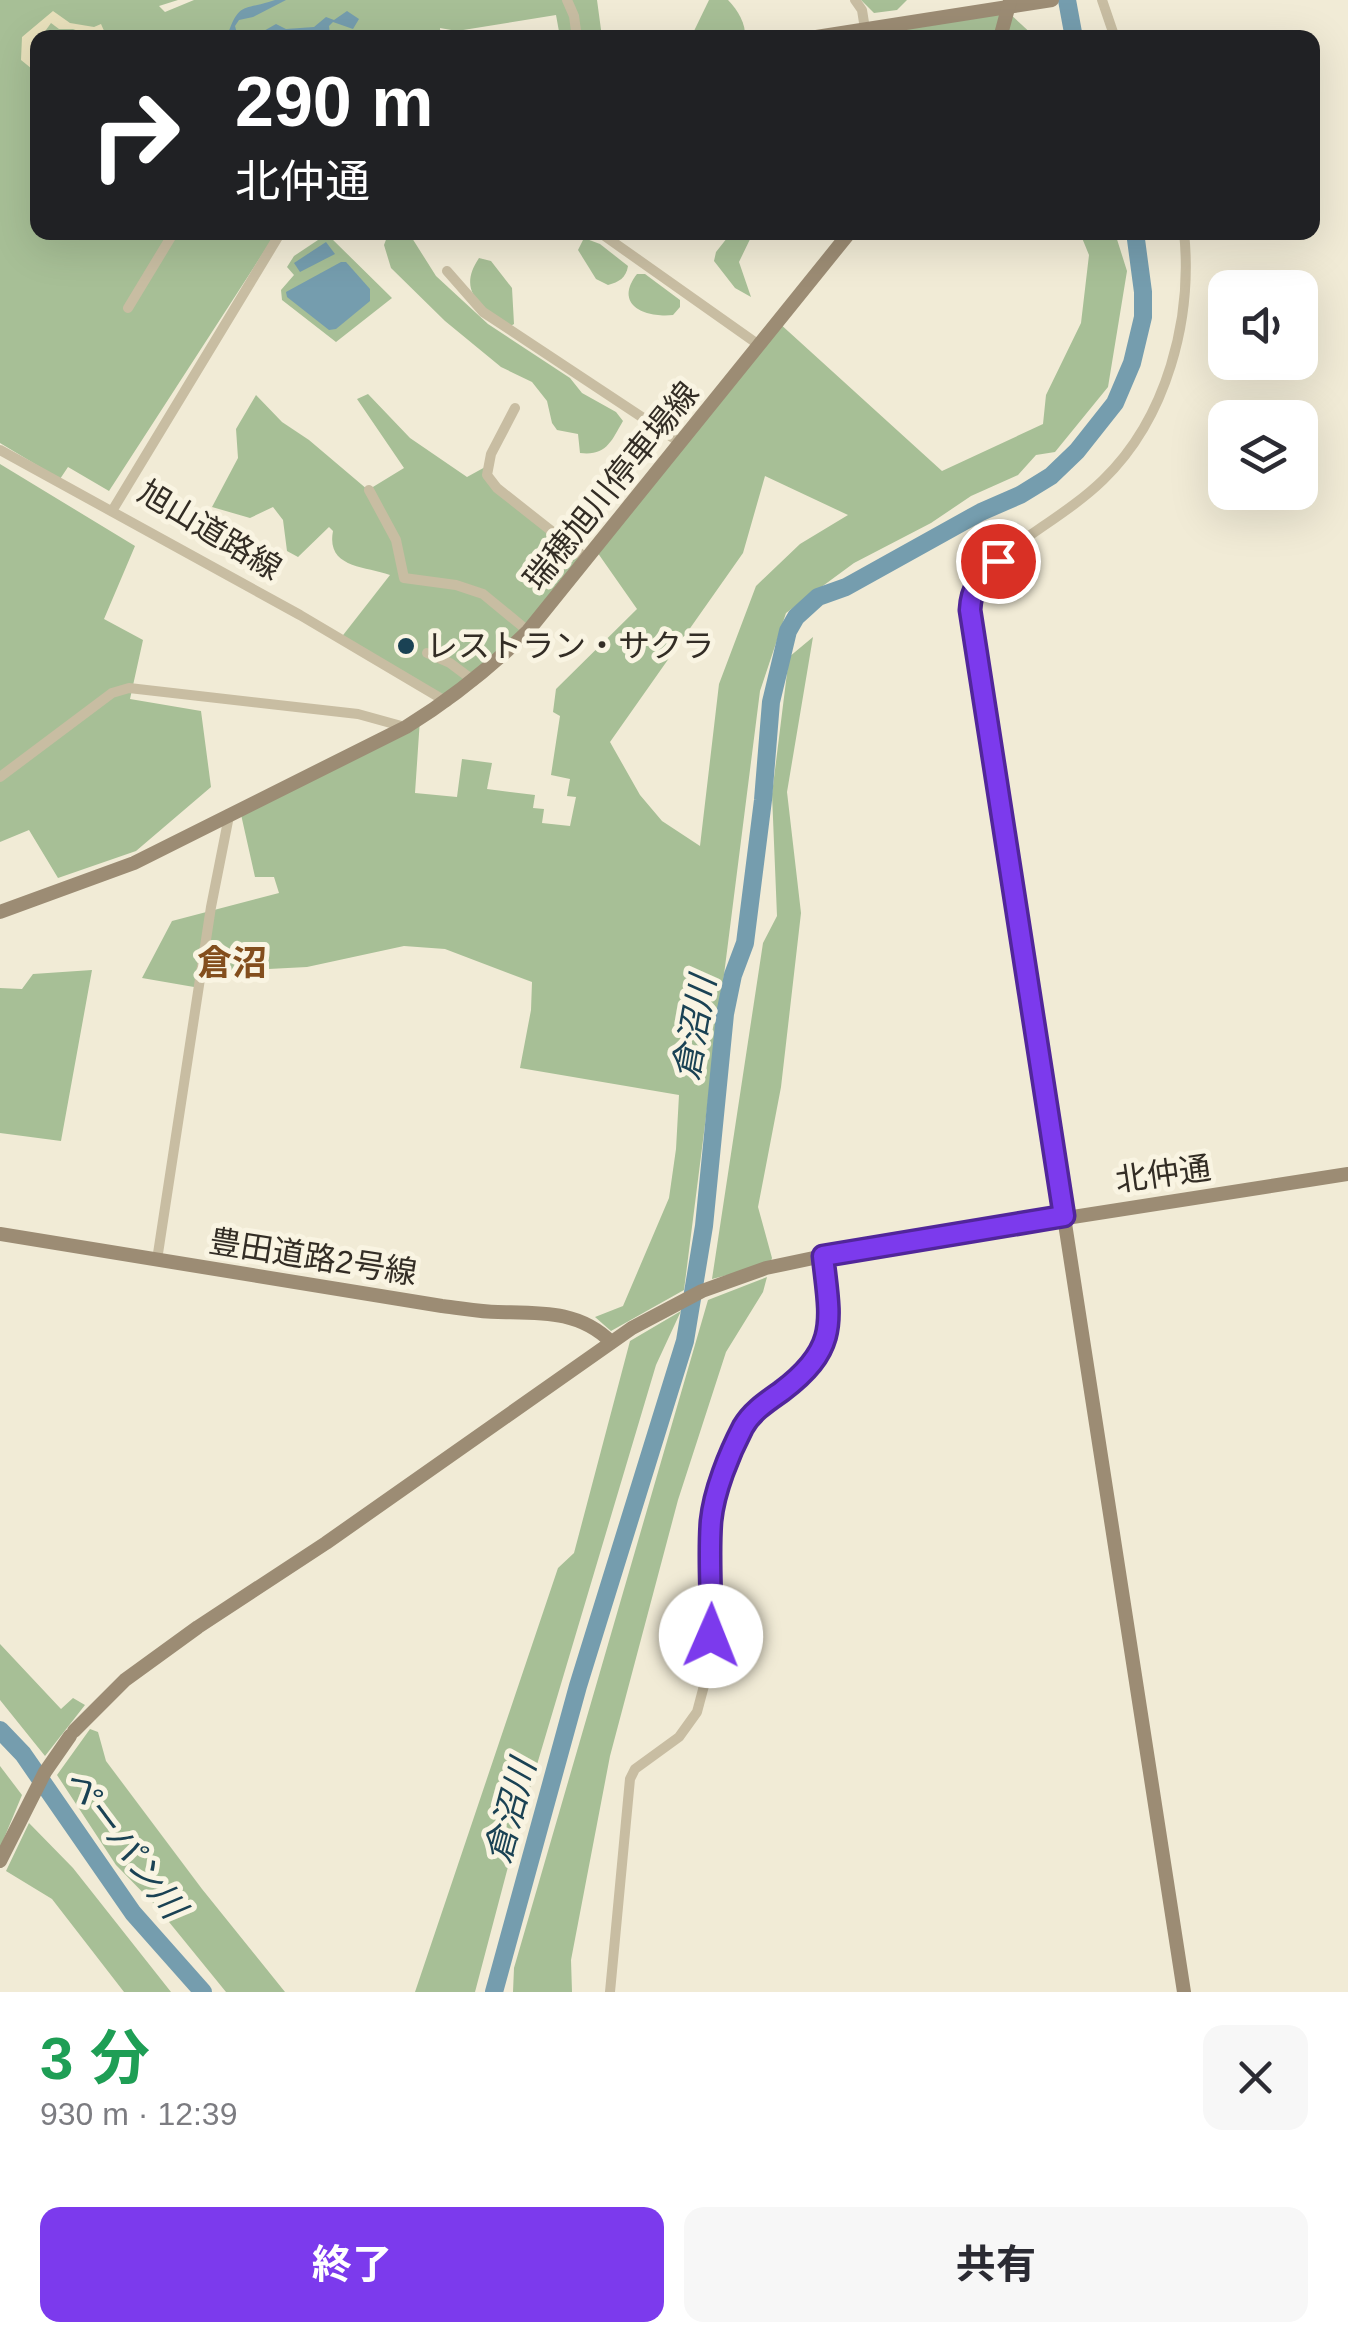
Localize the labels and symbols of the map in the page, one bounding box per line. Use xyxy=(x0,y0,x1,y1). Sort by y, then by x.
street label: 瑞穂旭川停車場線 xyxy=(516,375,706,597)
street label: 旭山道路線 xyxy=(132,473,288,587)
pin xyxy=(956,519,1041,604)
place label: レストラン・サクラ xyxy=(426,628,714,664)
marker: レストラン・サクラ xyxy=(395,635,417,657)
district label: 倉沼 xyxy=(197,943,267,982)
water label: 倉沼川 xyxy=(666,969,723,1083)
street label: 北仲通 xyxy=(1113,1149,1213,1199)
street label: 豊田道路2号線 xyxy=(207,1223,419,1291)
position arrow xyxy=(659,1584,763,1688)
water label: 倉沼川 xyxy=(478,1751,543,1867)
water label: ペーパン川 xyxy=(56,1761,196,1928)

